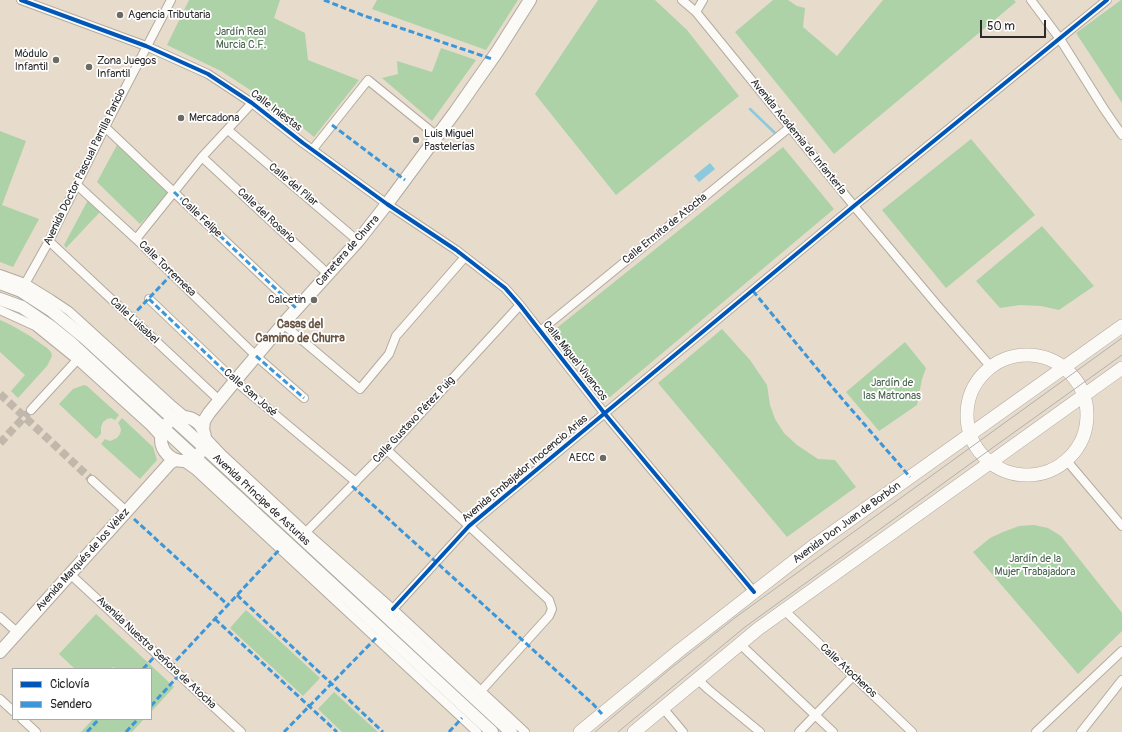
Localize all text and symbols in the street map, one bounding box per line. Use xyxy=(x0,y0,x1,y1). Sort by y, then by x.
place label: Agencia Tributaria xyxy=(128,8,210,22)
marker: Agencia Tributaria xyxy=(115,10,125,20)
scale bar xyxy=(982,12,1048,38)
text: 50 m xyxy=(987,19,1015,34)
park label: Jardín Real Murcia C.F. xyxy=(216,25,266,51)
place label: Módulo Infantil xyxy=(15,47,48,73)
place label: Zona Juegos Infantil xyxy=(97,54,156,80)
marker: Módulo Infantil xyxy=(51,55,61,65)
marker: Zona Juegos Infantil xyxy=(84,62,94,72)
street label: Avenida Academia de Infantería xyxy=(747,76,849,198)
street label: Avenida Doctor Pascual Parrilla Paricio xyxy=(41,86,129,248)
street label: Calle Iniestas xyxy=(248,87,304,135)
place label: Mercadona xyxy=(189,111,239,125)
marker: Mercadona xyxy=(176,113,186,123)
place label: Luis Miguel Pastelerías xyxy=(424,127,475,153)
marker: Luis Miguel Pastelerías xyxy=(411,135,421,145)
street label: Calle del Pilar xyxy=(266,160,320,210)
street label: Calle del Rosario xyxy=(234,186,298,246)
street label: Calle Ermita de Atocha xyxy=(620,191,710,267)
street label: Calle Felipe xyxy=(178,195,224,241)
street label: Carretera de Churra xyxy=(313,213,383,289)
street label: Calle Torremesa xyxy=(136,238,198,300)
place label: Calcetin xyxy=(268,293,306,307)
street label: Calle Luisabel xyxy=(107,295,161,347)
marker: Calcetin xyxy=(309,295,319,305)
district label: Casas del Camino de Churra xyxy=(255,318,345,346)
street label: Calle Miguel Vivancos xyxy=(540,318,610,404)
street label: Calle San José xyxy=(220,366,280,420)
street label: Calle Gustavo Pérez Puig xyxy=(370,374,458,466)
park label: Jardín de las Matronas xyxy=(863,376,921,402)
street label: Avenida Embajador Inocencio Arias xyxy=(459,412,591,526)
street label: Avenida Príncipe de Asturias xyxy=(209,451,313,549)
place label: AECC xyxy=(569,451,595,465)
marker: AECC xyxy=(598,453,608,463)
street label: Avenida Don Juan de Borbón xyxy=(790,479,904,567)
street label: Avenida Marqués de los Vélez xyxy=(33,506,133,614)
park label: Jardín de la Mujer Trabajadora xyxy=(995,552,1075,578)
street label: Avenida Nuestra Señora de Atocha xyxy=(93,594,219,712)
street label: Calle Atocheros xyxy=(817,641,879,701)
legend xyxy=(12,668,152,720)
text: Ciclovía xyxy=(50,677,89,692)
text: Sendero xyxy=(50,697,92,712)

